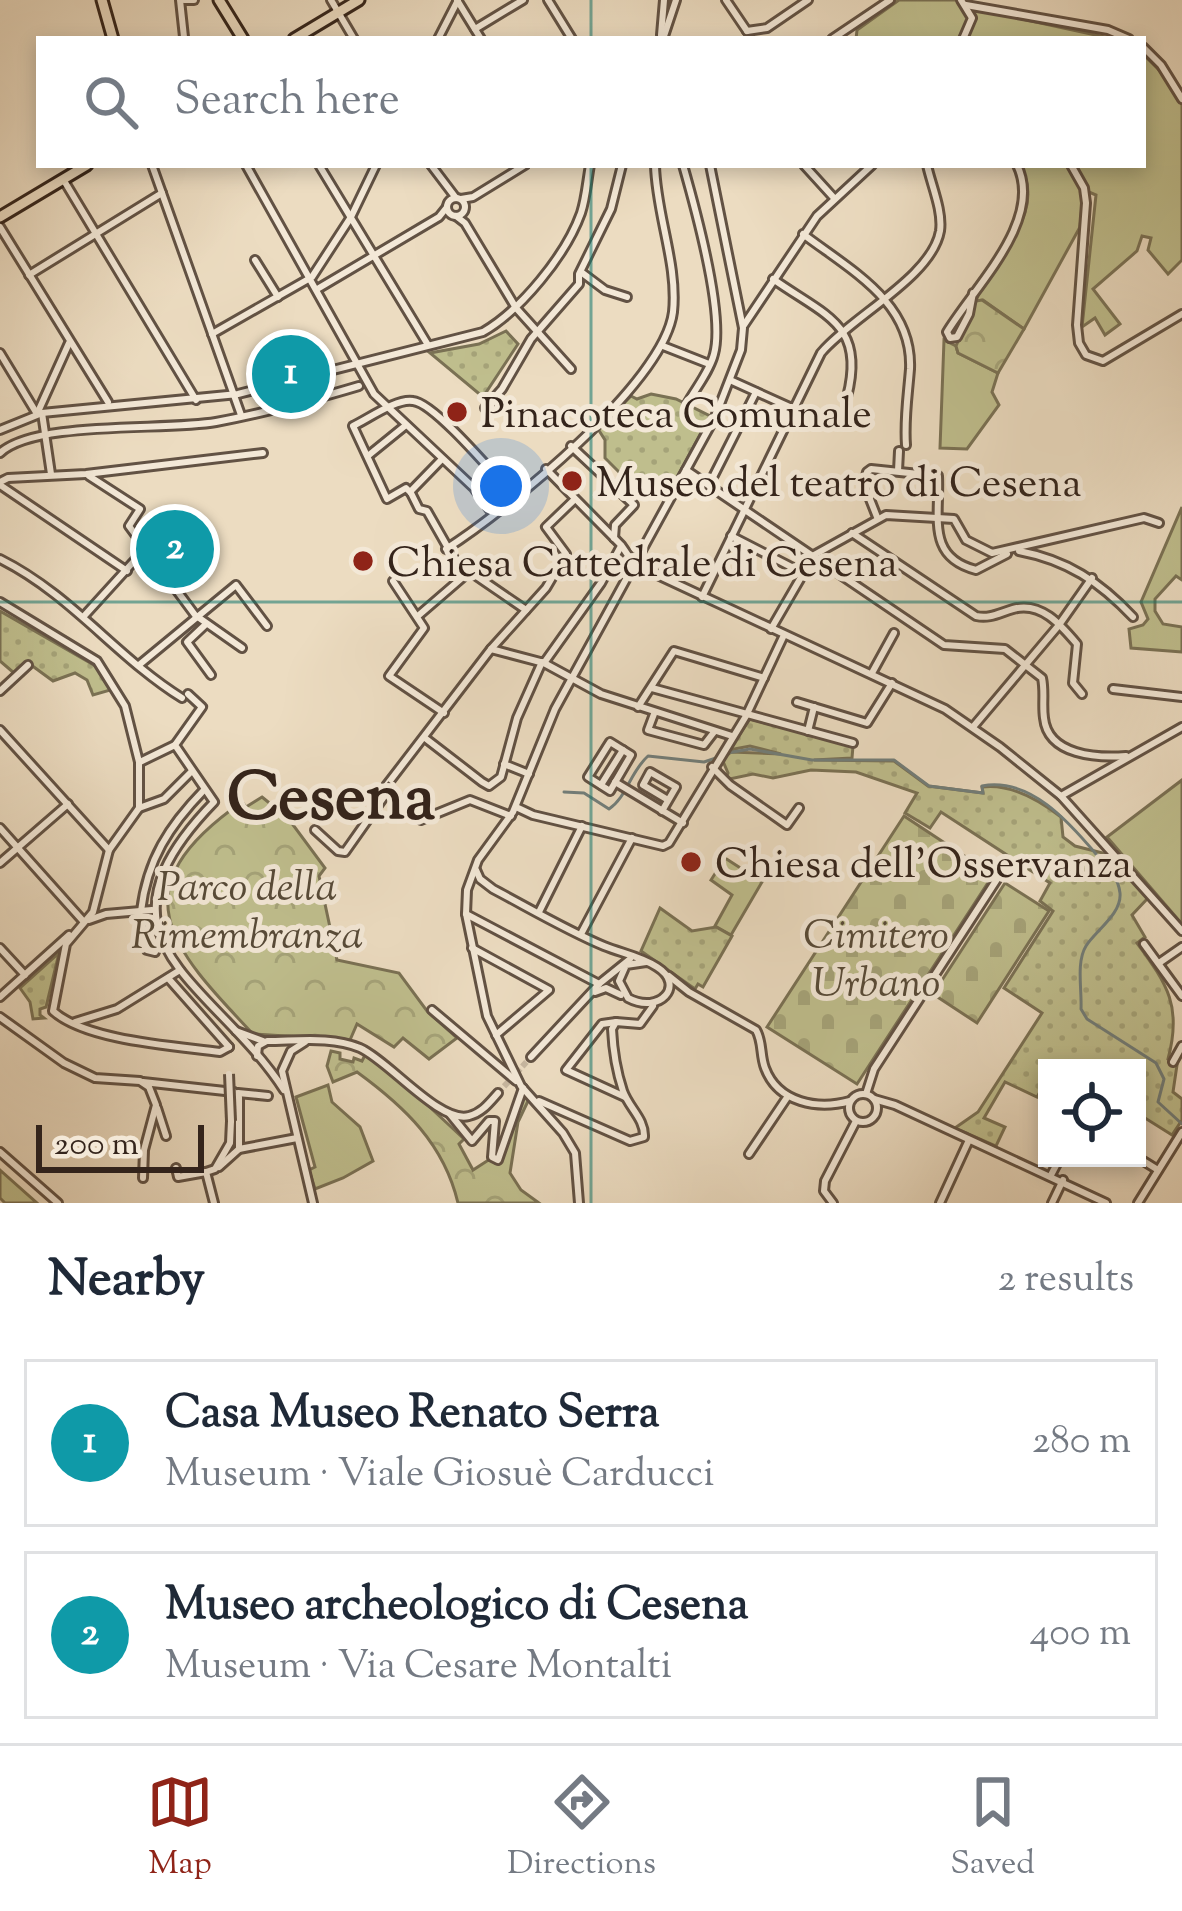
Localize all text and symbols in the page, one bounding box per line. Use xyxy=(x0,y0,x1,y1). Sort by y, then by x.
search box xyxy=(36,36,1146,168)
icon: search xyxy=(78,69,144,135)
text: Search here xyxy=(174,70,400,135)
pin: 1 xyxy=(252,329,330,419)
place label: Pinacoteca Comunale xyxy=(481,387,872,447)
marker: Pinacoteca Comunale xyxy=(444,399,470,425)
your location xyxy=(471,456,531,516)
place label: Museo del teatro di Cesena xyxy=(596,456,1082,516)
marker: Museo del teatro di Cesena xyxy=(559,468,585,494)
pin: 2 xyxy=(136,504,214,594)
place label: Chiesa Cattedrale di Cesena xyxy=(387,536,898,596)
marker: Chiesa Cattedrale di Cesena xyxy=(350,548,376,574)
district label: Cesena xyxy=(227,755,436,850)
place label: Chiesa dell'Osservanza xyxy=(715,837,1132,897)
marker: Chiesa dell'Osservanza xyxy=(678,849,704,875)
park label: Parco della Rimembranza xyxy=(131,860,363,968)
park label: Cimitero Urbano xyxy=(803,908,949,1016)
map controls xyxy=(1038,1059,1146,1167)
button: locate xyxy=(1038,1059,1146,1167)
scale bar xyxy=(36,1119,204,1172)
text: 200 m xyxy=(54,1122,139,1170)
text: Nearby xyxy=(48,1245,205,1318)
text: 2 results xyxy=(998,1253,1134,1309)
text: Casa Museo Renato Serra xyxy=(165,1383,660,1448)
text: 1 xyxy=(83,1415,97,1471)
text: 280 m xyxy=(1032,1415,1131,1471)
text: Museum · Viale Giosuè Carducci xyxy=(165,1448,714,1504)
text: Museo archeologico di Cesena xyxy=(165,1575,748,1640)
text: 2 xyxy=(81,1607,99,1663)
text: 400 m xyxy=(1030,1607,1131,1663)
text: Museum · Via Cesare Montalti xyxy=(165,1640,672,1696)
tab: Map xyxy=(147,1769,213,1889)
tab: Directions xyxy=(507,1769,656,1889)
tab: Saved xyxy=(950,1769,1035,1889)

